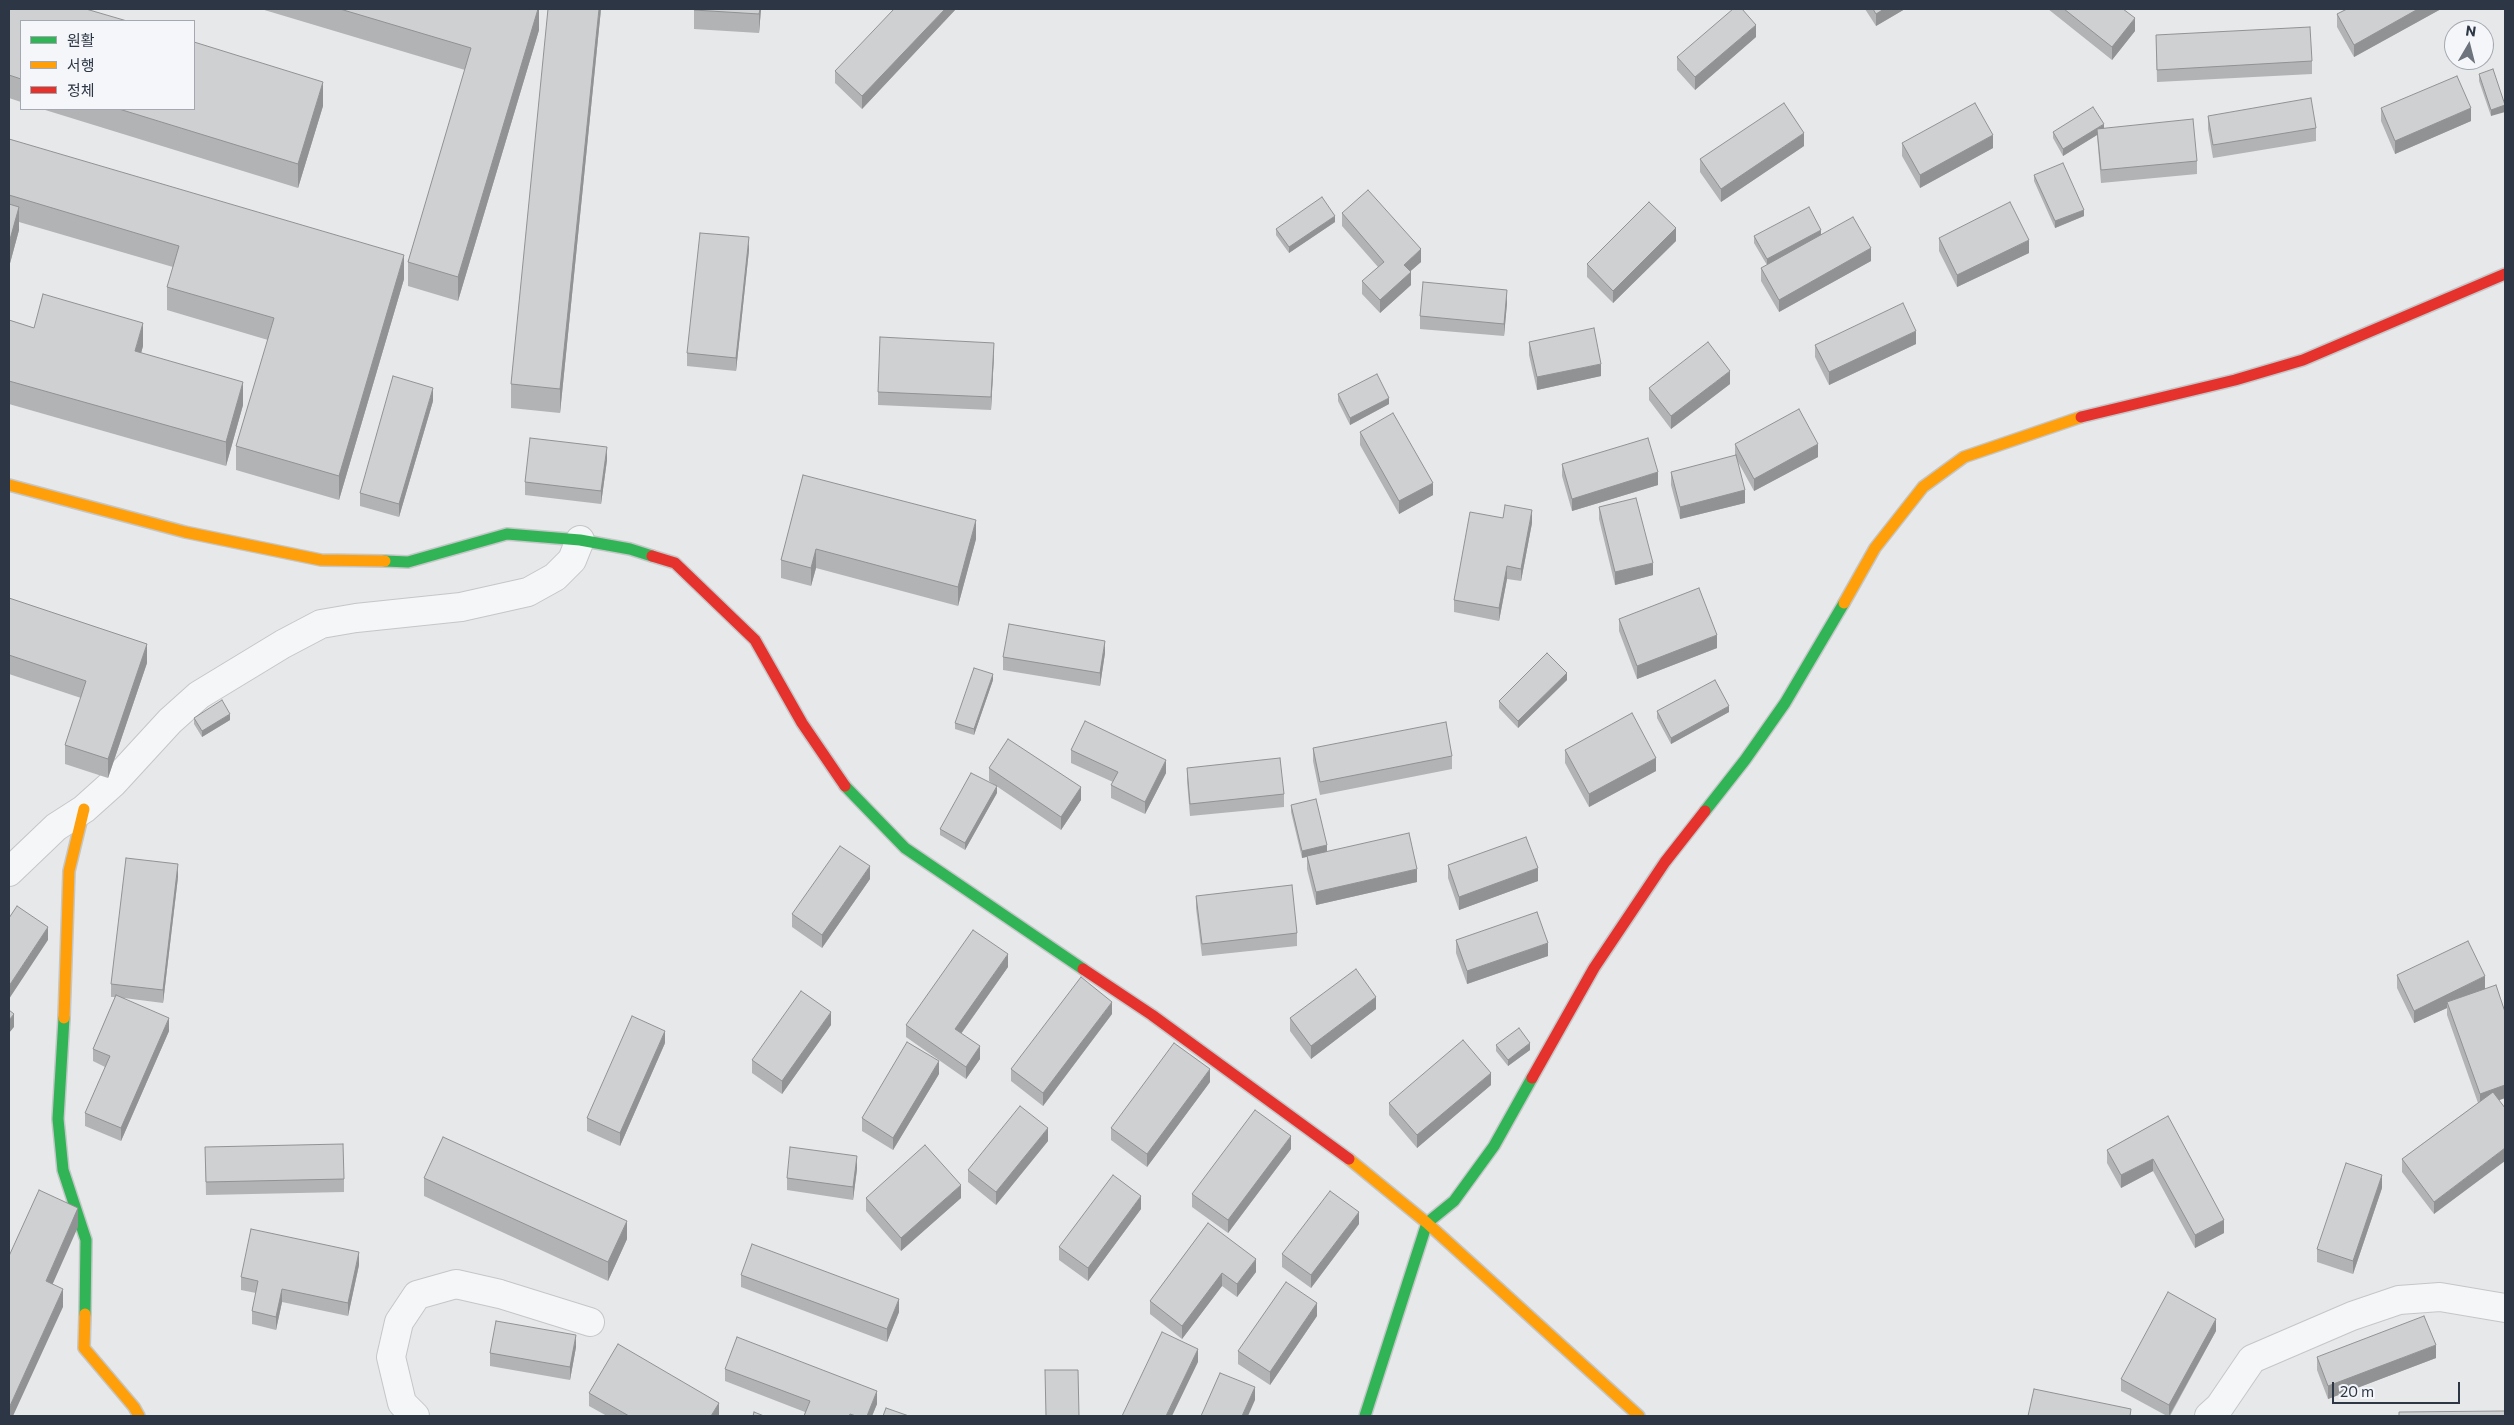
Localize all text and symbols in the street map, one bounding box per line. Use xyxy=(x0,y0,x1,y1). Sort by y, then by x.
legend xyxy=(20,20,195,110)
north arrow xyxy=(2444,20,2494,70)
text: N xyxy=(2465,21,2477,40)
text: 원활 xyxy=(67,31,95,49)
text: 서행 xyxy=(67,56,95,74)
text: 정체 xyxy=(67,81,95,99)
scale bar xyxy=(2334,1372,2462,1404)
text: 20 m xyxy=(2340,1382,2374,1400)

